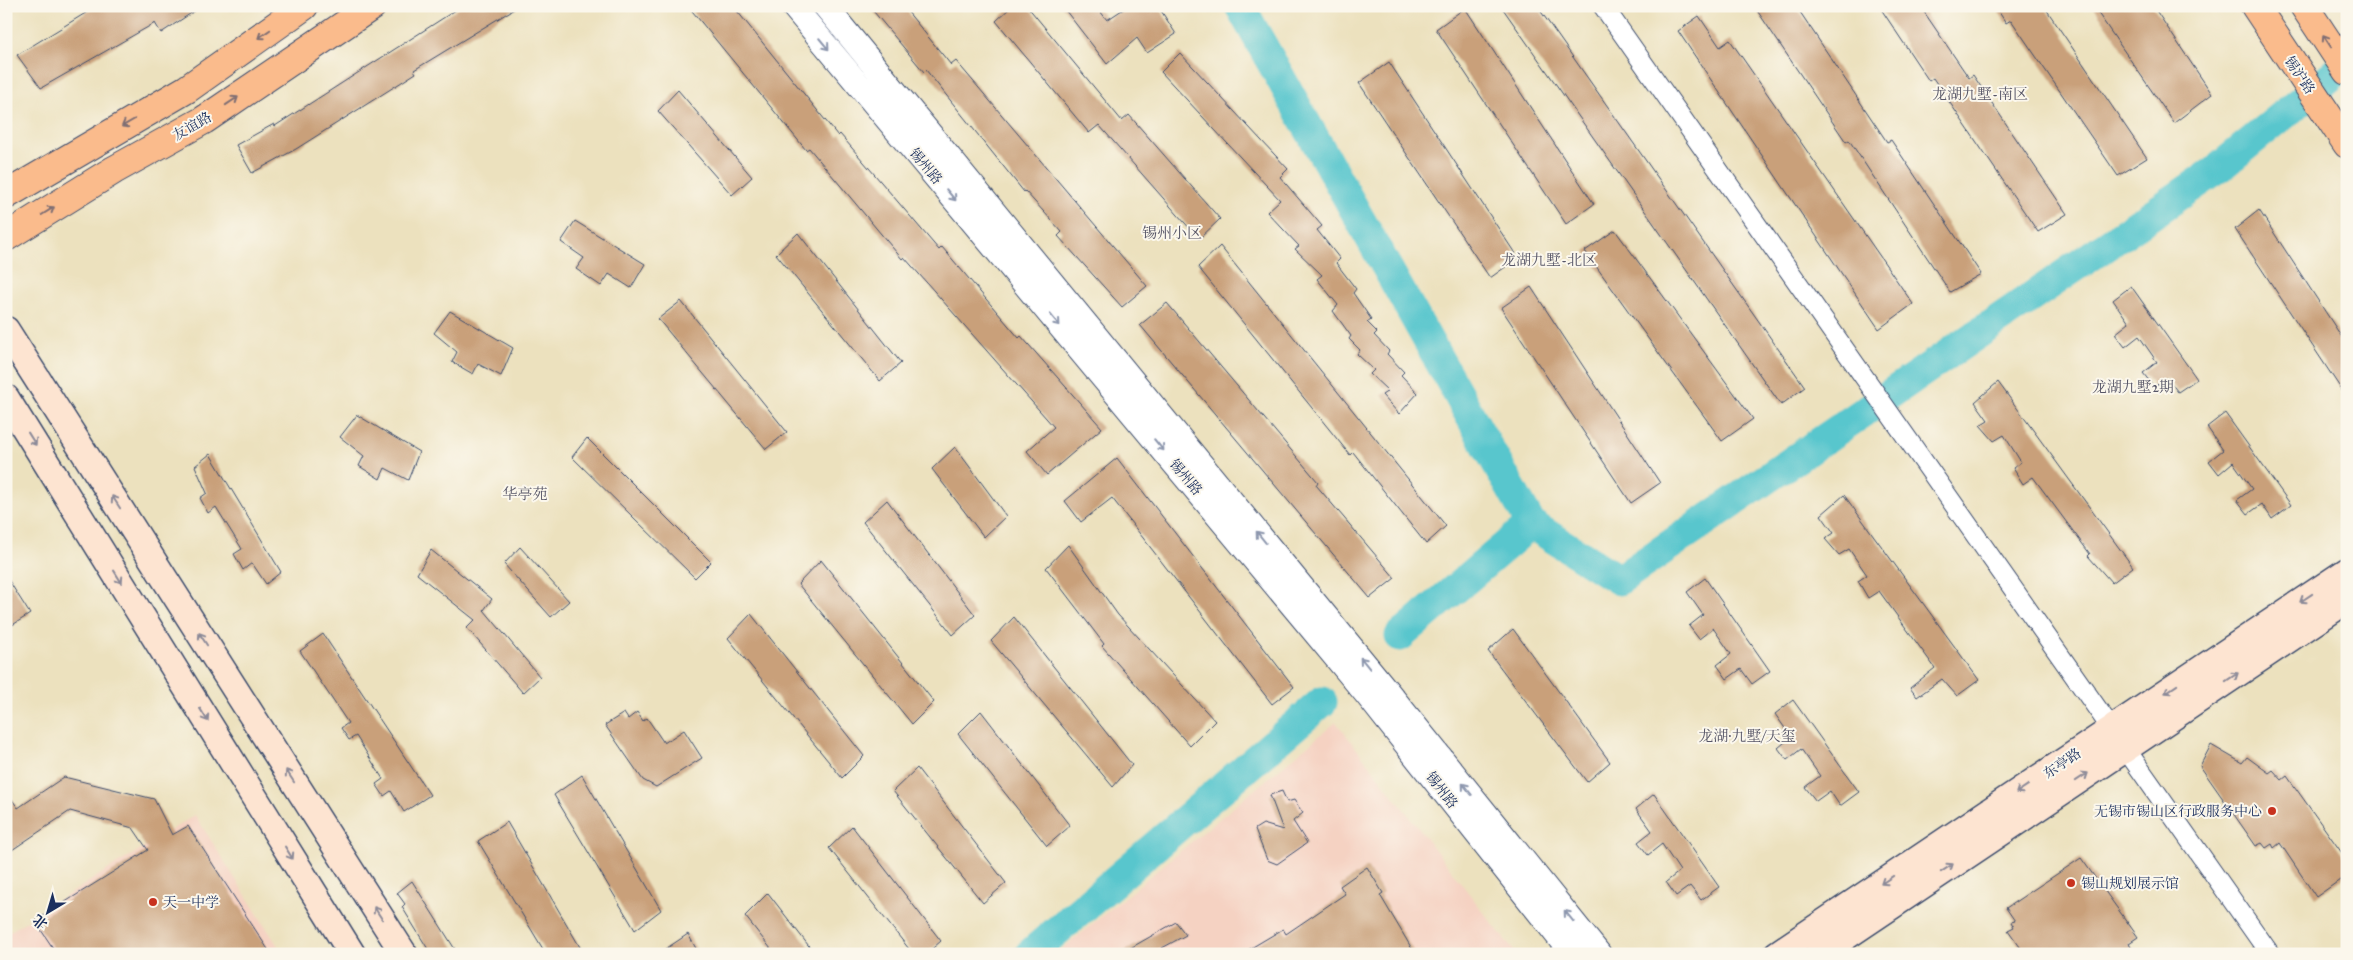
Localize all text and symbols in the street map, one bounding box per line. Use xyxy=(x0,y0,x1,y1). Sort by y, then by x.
one-way arrow xyxy=(258,29,271,40)
one-way arrow xyxy=(2322,35,2332,49)
one-way arrow xyxy=(819,37,830,50)
street label: 锡沪路 xyxy=(2281,53,2318,97)
district label: 龙湖九墅-南区 xyxy=(1932,85,2028,103)
one-way arrow xyxy=(225,96,239,106)
street label: 友谊路 xyxy=(170,109,215,144)
one-way arrow xyxy=(122,119,136,129)
street label: 锡州路 xyxy=(906,145,946,188)
one-way arrow xyxy=(945,189,956,202)
one-way arrow xyxy=(40,206,54,216)
district label: 锡州小区 xyxy=(1142,224,1202,242)
district label: 龙湖九墅-北区 xyxy=(1501,251,1597,269)
one-way arrow xyxy=(1049,314,1060,327)
district label: 龙湖九墅2期 xyxy=(2092,378,2174,396)
one-way arrow xyxy=(27,432,37,446)
one-way arrow xyxy=(1153,438,1164,451)
street label: 锡州路 xyxy=(1166,456,1206,499)
district label: 华亭苑 xyxy=(502,485,548,503)
one-way arrow xyxy=(110,495,120,509)
one-way arrow xyxy=(1256,531,1267,544)
one-way arrow xyxy=(112,570,123,584)
one-way arrow xyxy=(2300,594,2314,604)
one-way arrow xyxy=(198,632,208,646)
one-way arrow xyxy=(1359,656,1370,669)
one-way arrow xyxy=(2224,672,2238,682)
one-way arrow xyxy=(2165,684,2179,694)
one-way arrow xyxy=(198,708,209,722)
district label: 龙湖·九墅/天玺 xyxy=(1698,727,1796,745)
street label: 东亭路 xyxy=(2040,745,2084,782)
one-way arrow xyxy=(285,769,295,783)
street label: 锡州路 xyxy=(1422,769,1461,812)
one-way arrow xyxy=(2075,772,2089,782)
one-way arrow xyxy=(1461,783,1472,796)
one-way arrow xyxy=(2015,784,2029,794)
place label: 无锡市锡山区行政服务中心 xyxy=(2094,803,2262,820)
marker: 无锡市锡山区行政服务中心 xyxy=(2266,805,2278,817)
one-way arrow xyxy=(284,846,295,860)
one-way arrow xyxy=(1940,863,1954,873)
one-way arrow xyxy=(1880,875,1894,885)
place label: 锡山规划展示馆 xyxy=(2081,875,2179,892)
marker: 锡山规划展示馆 xyxy=(2065,877,2077,889)
north arrow xyxy=(22,888,72,938)
place label: 天一中学 xyxy=(163,894,219,911)
marker: 天一中学 xyxy=(147,896,159,908)
one-way arrow xyxy=(372,906,382,920)
one-way arrow xyxy=(1563,910,1574,923)
text: 北 xyxy=(30,911,51,933)

